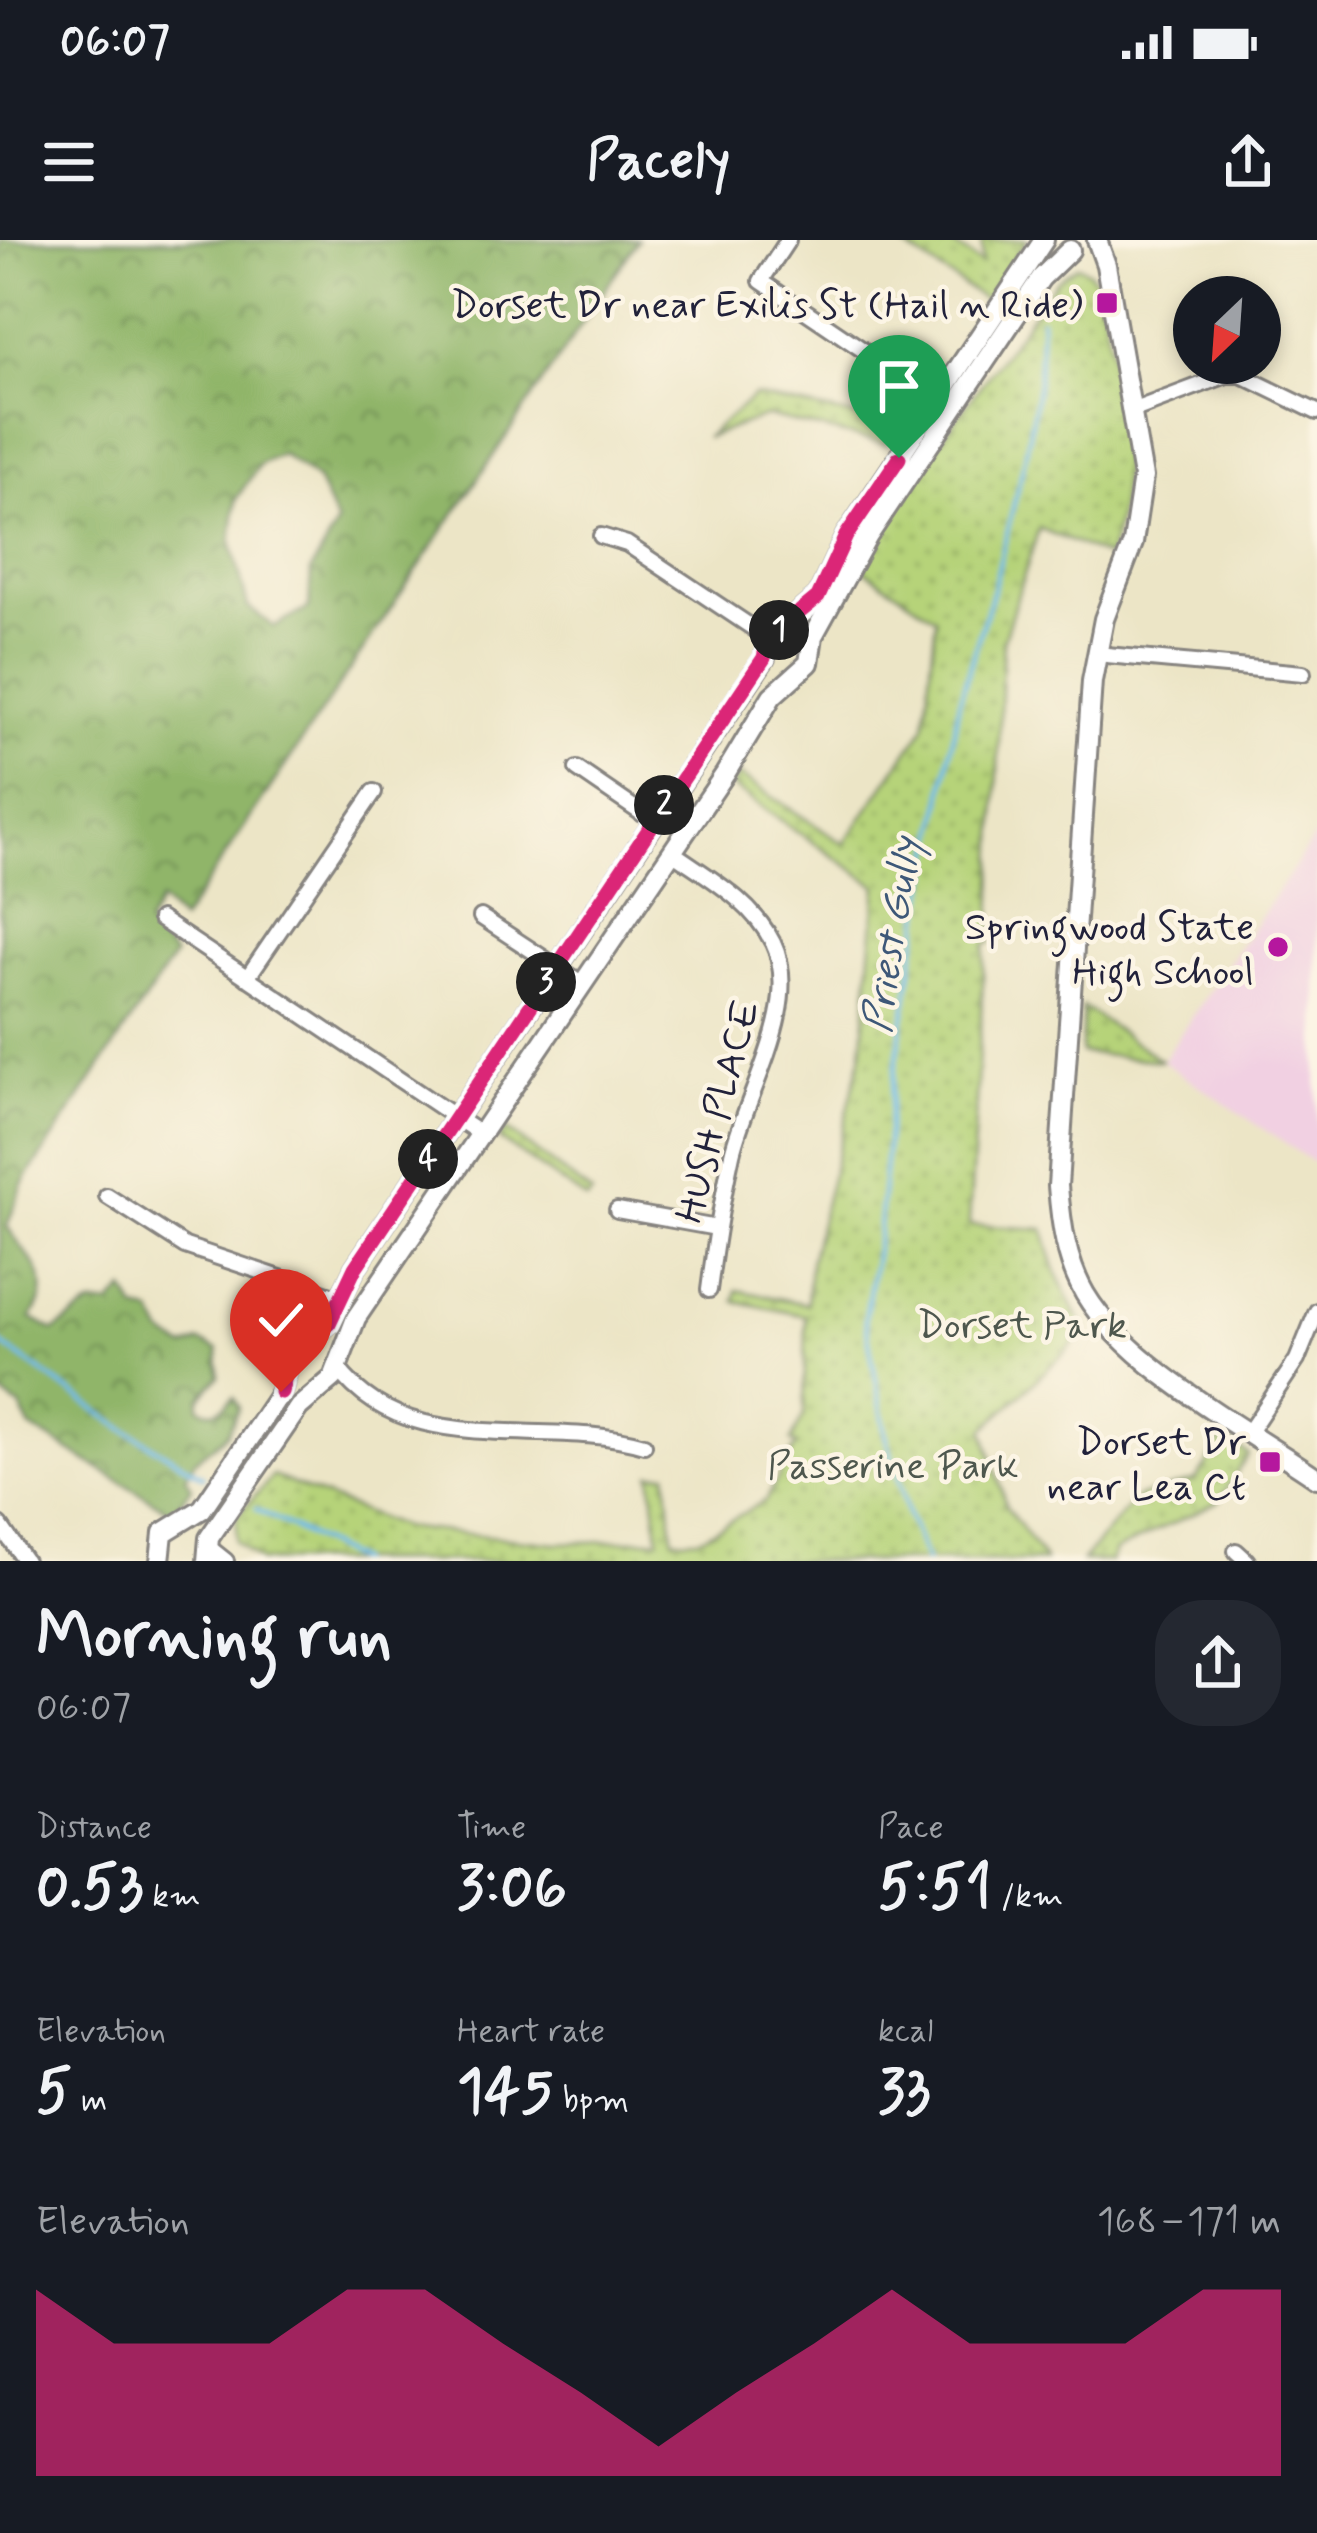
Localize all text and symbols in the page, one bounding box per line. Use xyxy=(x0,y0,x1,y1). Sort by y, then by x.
text: 06:07 xyxy=(60,13,170,72)
text: Pacely xyxy=(587,127,730,198)
icon: menu xyxy=(36,129,102,195)
icon: share xyxy=(1215,129,1281,195)
north arrow xyxy=(1173,276,1281,384)
map controls xyxy=(1173,276,1281,384)
place label: Dorset Dr near Exilis St (Hail n Ride) xyxy=(451,281,1083,332)
marker: Dorset Dr near Exilis St (Hail n Ride) xyxy=(1094,290,1120,316)
pin xyxy=(848,335,950,458)
icon: arrive xyxy=(866,353,932,419)
pin: 1 xyxy=(749,600,809,660)
text: 1 xyxy=(772,608,786,652)
pin: 2 xyxy=(634,775,694,835)
text: 2 xyxy=(656,783,672,827)
water label: Priest Gully xyxy=(851,831,936,1037)
place label: Springwood State High School xyxy=(965,903,1254,1002)
marker: Springwood State High School xyxy=(1265,934,1291,960)
pin: 3 xyxy=(516,952,576,1012)
text: 3 xyxy=(539,960,553,1004)
street label: HUSH PLACE xyxy=(665,995,774,1229)
pin: 4 xyxy=(398,1129,458,1189)
text: 4 xyxy=(418,1137,438,1181)
pin xyxy=(230,1269,332,1392)
icon: check xyxy=(248,1287,314,1353)
park label: Dorset Park xyxy=(917,1301,1127,1352)
place label: Dorset Dr near Lea Ct xyxy=(1047,1418,1247,1514)
park label: Passerine Park xyxy=(767,1442,1019,1493)
marker: Dorset Dr near Lea Ct xyxy=(1257,1449,1283,1475)
text: Morning run xyxy=(36,1595,392,1681)
button: share xyxy=(1155,1600,1281,1726)
text: 06:07 xyxy=(36,1683,131,1734)
text: Distance xyxy=(36,1806,152,1850)
text: Time xyxy=(457,1806,526,1850)
text: Pace xyxy=(878,1806,944,1850)
text: 0.53 xyxy=(36,1850,143,1929)
text: 3:06 xyxy=(457,1850,567,1929)
text: 5:51 xyxy=(878,1850,992,1929)
text: km xyxy=(143,1875,200,1919)
text: /km xyxy=(992,1875,1063,1919)
text: Elevation xyxy=(36,2010,166,2054)
text: Heart rate xyxy=(457,2010,605,2054)
text: kcal xyxy=(878,2010,933,2054)
text: 5 xyxy=(36,2054,72,2133)
text: 145 xyxy=(457,2054,554,2133)
text: 33 xyxy=(878,2054,931,2133)
text: m xyxy=(72,2079,107,2123)
text: bpm xyxy=(554,2079,629,2123)
text: Elevation xyxy=(36,2197,190,2248)
text: 168–171 m xyxy=(1097,2197,1281,2248)

